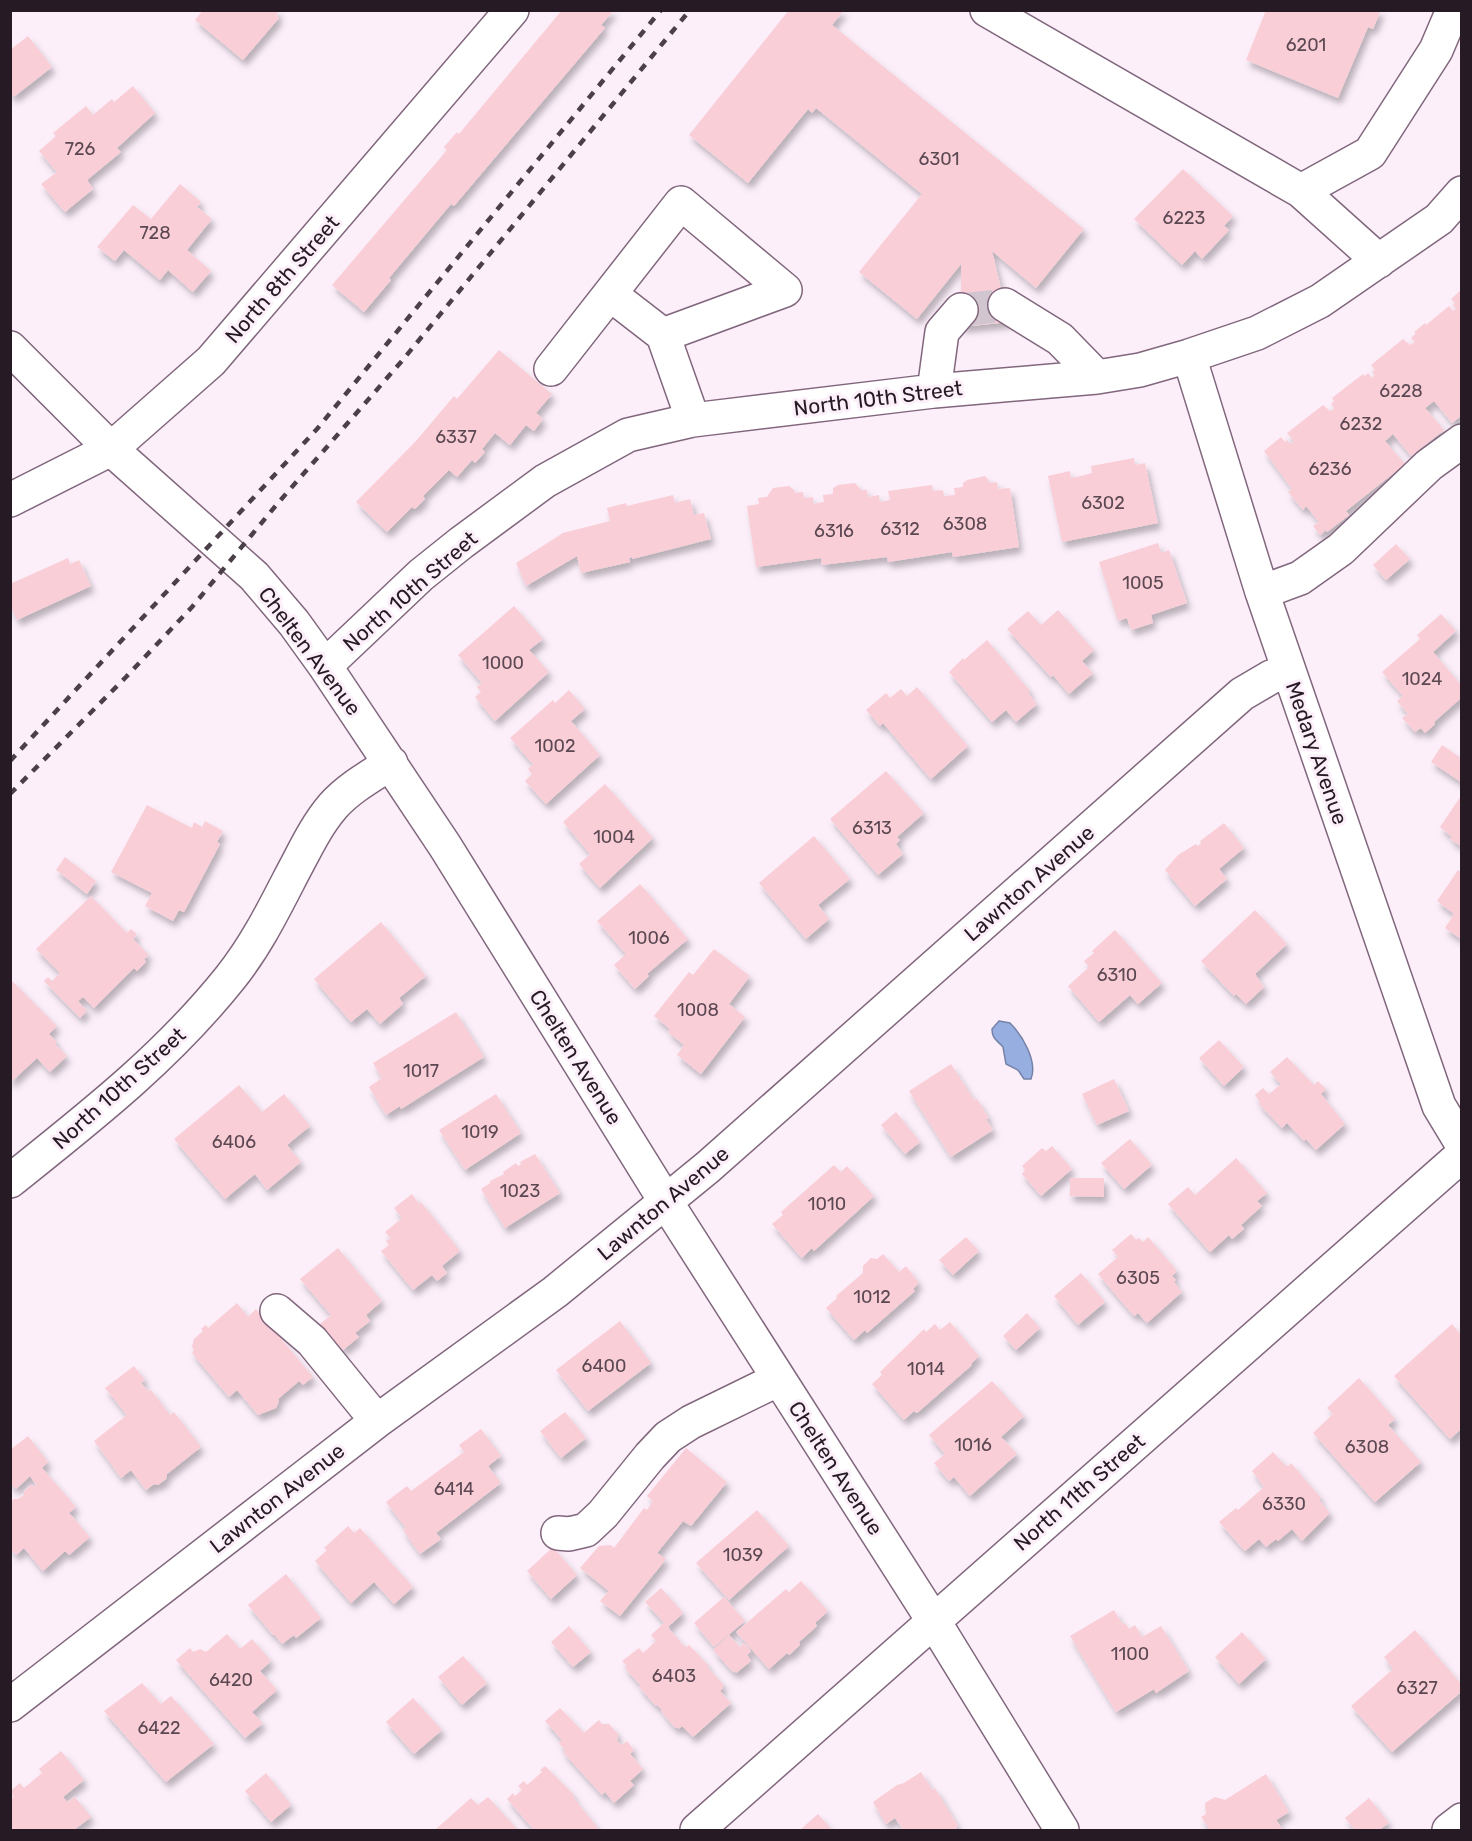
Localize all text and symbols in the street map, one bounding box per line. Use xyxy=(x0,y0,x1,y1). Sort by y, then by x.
house number: 6201 xyxy=(1286,34,1326,56)
house number: 726 xyxy=(65,138,95,160)
house number: 6301 xyxy=(919,148,959,170)
house number: 6223 xyxy=(1163,207,1205,229)
street label: North 8th Street xyxy=(220,210,344,348)
house number: 728 xyxy=(139,222,171,244)
street label: North 10th Street xyxy=(792,375,964,421)
house number: 6228 xyxy=(1379,380,1423,402)
house number: 6232 xyxy=(1340,413,1382,435)
house number: 6337 xyxy=(435,426,477,448)
house number: 6236 xyxy=(1308,458,1352,480)
house number: 6302 xyxy=(1081,492,1125,514)
house number: 6308 xyxy=(943,513,987,535)
house number: 6312 xyxy=(880,518,920,540)
house number: 6316 xyxy=(814,520,854,542)
street label: North 10th Street xyxy=(338,526,482,656)
house number: 1005 xyxy=(1122,572,1164,594)
street label: Chelten Avenue xyxy=(254,582,366,720)
house number: 1000 xyxy=(482,652,524,674)
house number: 1024 xyxy=(1402,668,1442,690)
street label: Medary Avenue xyxy=(1281,678,1353,828)
house number: 1002 xyxy=(534,735,576,757)
house number: 6313 xyxy=(852,817,892,839)
street label: Lawnton Avenue xyxy=(959,820,1099,946)
house number: 1004 xyxy=(593,826,635,848)
house number: 1006 xyxy=(628,927,670,949)
house number: 6310 xyxy=(1097,964,1137,986)
street label: Chelten Avenue xyxy=(524,985,628,1129)
house number: 1008 xyxy=(677,999,719,1021)
street label: North 10th Street xyxy=(47,1022,191,1154)
house number: 1017 xyxy=(403,1060,439,1082)
house number: 1019 xyxy=(461,1121,499,1143)
house number: 6406 xyxy=(212,1131,256,1153)
street label: Lawnton Avenue xyxy=(592,1141,734,1265)
house number: 1023 xyxy=(500,1180,540,1202)
house number: 1010 xyxy=(808,1193,846,1215)
house number: 6305 xyxy=(1116,1267,1160,1289)
house number: 1012 xyxy=(853,1286,891,1308)
house number: 6400 xyxy=(582,1355,626,1377)
house number: 1014 xyxy=(907,1358,945,1380)
street label: Chelten Avenue xyxy=(783,1396,889,1540)
street label: North 11th Street xyxy=(1008,1428,1150,1556)
house number: 1016 xyxy=(954,1434,992,1456)
house number: 6308 xyxy=(1345,1436,1389,1458)
street label: Lawnton Avenue xyxy=(205,1438,349,1558)
house number: 6414 xyxy=(434,1478,474,1500)
house number: 6330 xyxy=(1262,1493,1306,1515)
house number: 1039 xyxy=(723,1544,763,1566)
house number: 1100 xyxy=(1111,1643,1149,1665)
house number: 6403 xyxy=(652,1665,696,1687)
house number: 6420 xyxy=(209,1669,253,1691)
house number: 6327 xyxy=(1396,1677,1438,1699)
house number: 6422 xyxy=(137,1717,181,1739)

